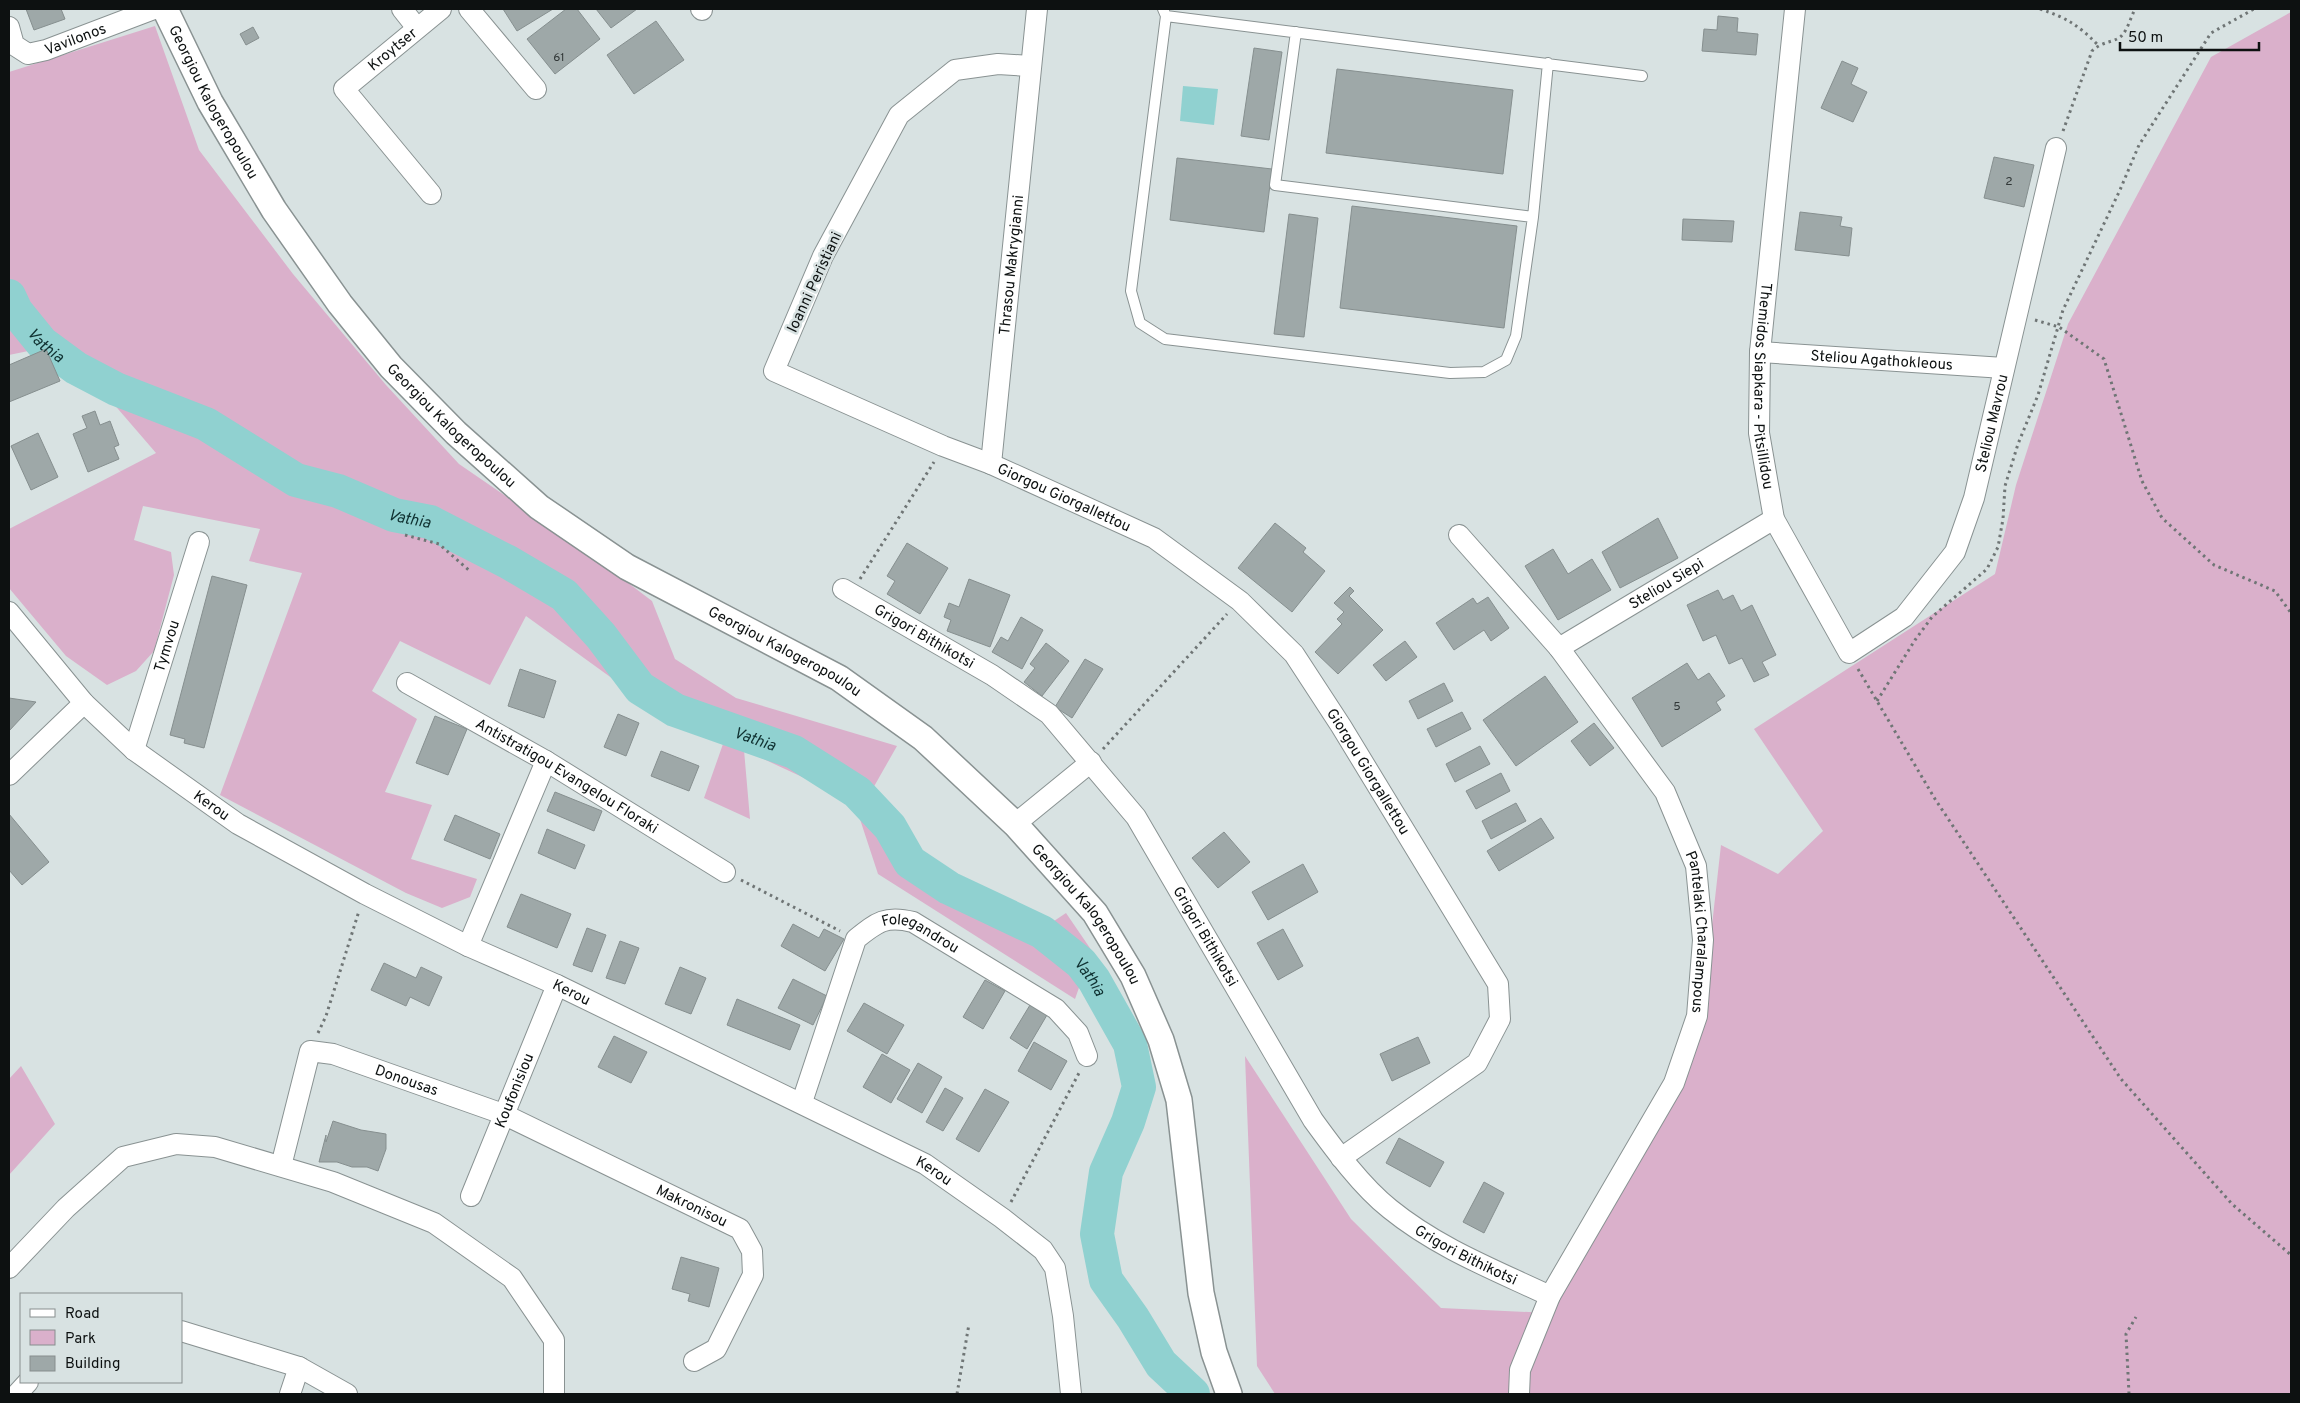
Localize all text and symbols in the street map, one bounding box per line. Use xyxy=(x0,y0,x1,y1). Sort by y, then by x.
street label: Vavilonos xyxy=(42,20,109,61)
scale bar xyxy=(2120,20,2259,52)
street label: Georgiou Kalogeropoulou xyxy=(163,23,262,183)
street label: Kroytser xyxy=(365,24,422,76)
text: 50 m xyxy=(2128,29,2163,48)
house number: 61 xyxy=(553,50,565,66)
house number: 2 xyxy=(2005,174,2013,190)
street label: Thrasou Makrygianni xyxy=(996,194,1029,336)
street label: Ioanni Peristiani xyxy=(784,229,847,336)
street label: Themidos Siapkara - Pitsillidou xyxy=(1748,282,1777,491)
water label: Vathia xyxy=(22,325,68,368)
street label: Steliou Agathokleous xyxy=(1810,347,1954,376)
street label: Georgiou Kalogeropoulou xyxy=(382,360,519,493)
street label: Steliou Mavrou xyxy=(1972,373,2014,475)
street label: Giorgou Giorgallettou xyxy=(994,460,1133,537)
water label: Vathia xyxy=(384,505,433,534)
street label: Steliou Siepi xyxy=(1626,555,1708,615)
street label: Grigori Bithikotsi xyxy=(870,601,977,674)
street label: Georgiou Kalogeropoulou xyxy=(704,603,864,702)
street label: Tymvou xyxy=(151,618,185,675)
house number: 5 xyxy=(1673,699,1681,715)
street label: Giorgou Giorgallettou xyxy=(1321,706,1413,839)
street label: Antistratigou Evangelou Floraki xyxy=(472,715,661,839)
water label: Vathia xyxy=(731,724,779,757)
street label: Kerou xyxy=(189,787,233,826)
street label: Georgiou Kalogeropoulou xyxy=(1027,841,1144,988)
street label: Pantelaki Charalampous xyxy=(1680,848,1711,1014)
street label: Grigori Bithikotsi xyxy=(1168,883,1241,991)
street label: Folegandrou xyxy=(880,911,962,959)
water label: Vathia xyxy=(1069,953,1109,1001)
street label: Kerou xyxy=(549,976,593,1011)
street label: Koufonisiou xyxy=(492,1051,539,1131)
street label: Donousas xyxy=(372,1062,440,1101)
street label: Kerou xyxy=(912,1153,955,1191)
street label: Makronisou xyxy=(652,1182,730,1232)
street label: Grigori Bithikotsi xyxy=(1410,1222,1520,1291)
legend xyxy=(20,1293,182,1383)
text: Road xyxy=(65,1305,100,1324)
text: Park xyxy=(65,1330,96,1349)
text: Building xyxy=(65,1355,120,1374)

